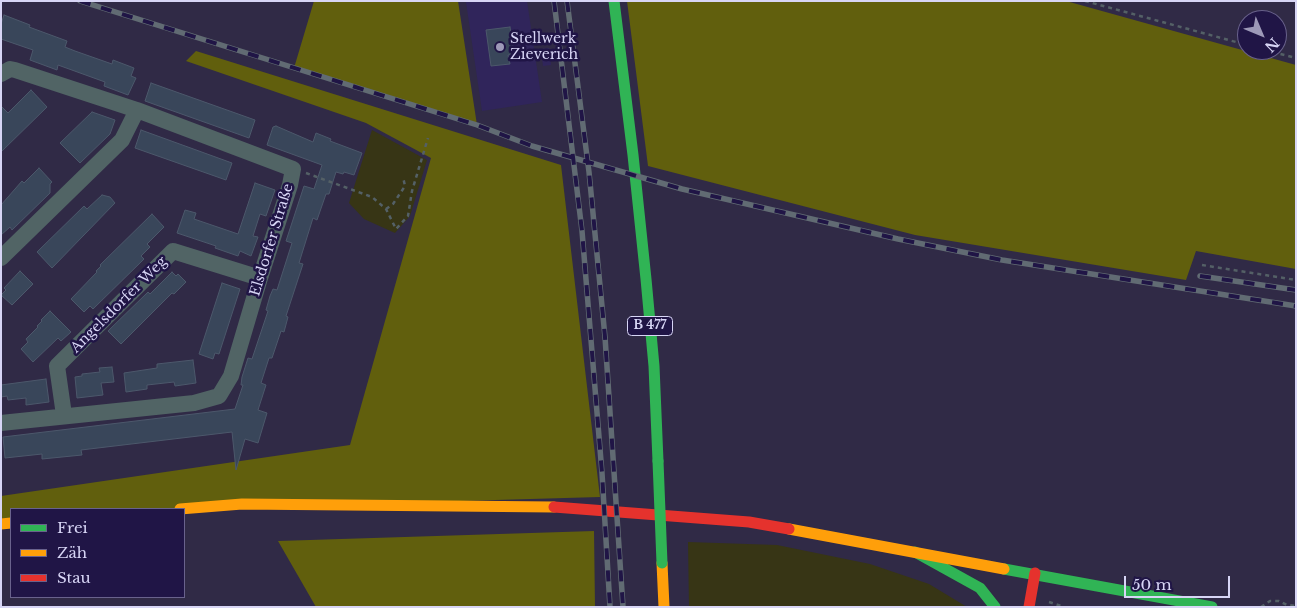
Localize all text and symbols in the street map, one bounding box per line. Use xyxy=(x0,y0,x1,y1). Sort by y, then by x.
north arrow xyxy=(1237,10,1287,60)
place label: Stellwerk Zieverich xyxy=(510,31,578,64)
text: N xyxy=(1261,34,1283,56)
marker: Stellwerk Zieverich xyxy=(494,41,506,53)
street label: Elsdorfer Straße xyxy=(247,182,297,298)
street label: Angelsdorfer Weg xyxy=(67,253,171,357)
road number: B 477 xyxy=(628,316,672,336)
legend xyxy=(10,508,185,598)
text: Frei xyxy=(57,518,88,537)
text: Zäh xyxy=(57,543,87,562)
scale bar xyxy=(1127,566,1233,598)
text: Stau xyxy=(57,568,91,587)
text: 50 m xyxy=(1132,575,1172,594)

